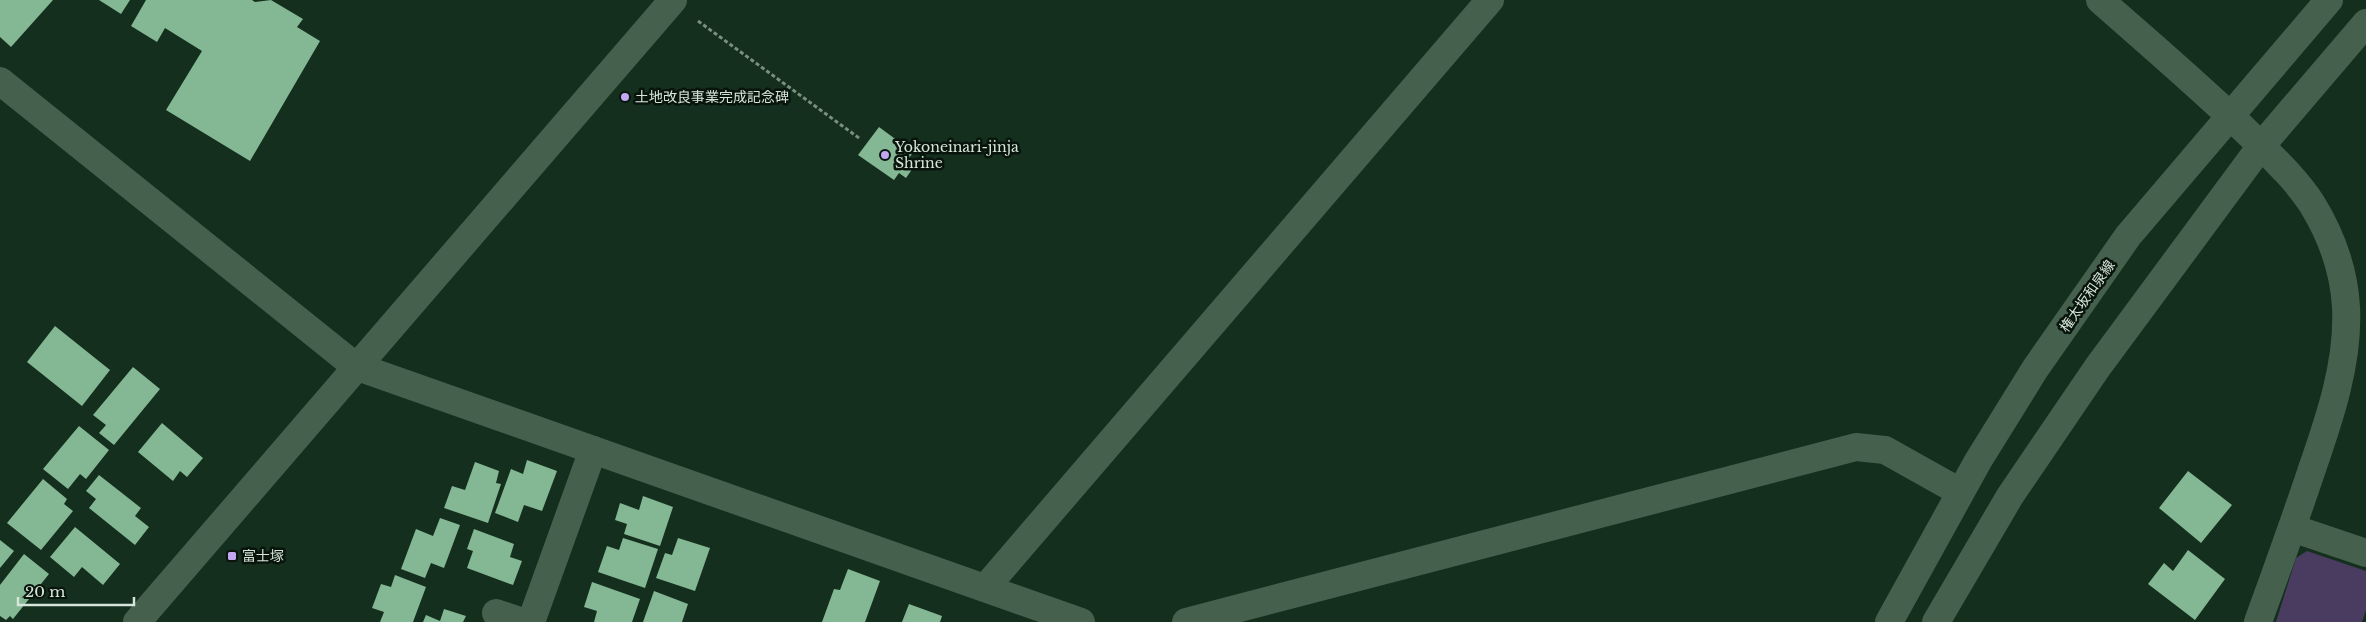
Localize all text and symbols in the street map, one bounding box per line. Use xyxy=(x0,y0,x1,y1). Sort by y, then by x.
place label: 土地改良事業完成記念碑 xyxy=(635,88,789,106)
marker: 土地改良事業完成記念碑 xyxy=(619,91,631,103)
place label: Yokoneinari-jinja Shrine xyxy=(894,138,1019,172)
marker: Yokoneinari-jinja Shrine xyxy=(879,149,891,161)
street label: 権太坂和泉線 xyxy=(2056,256,2118,336)
place label: 富士塚 xyxy=(242,547,284,565)
marker: 富士塚 xyxy=(226,550,238,562)
scale bar xyxy=(18,574,134,606)
text: 20 m xyxy=(25,582,65,601)

